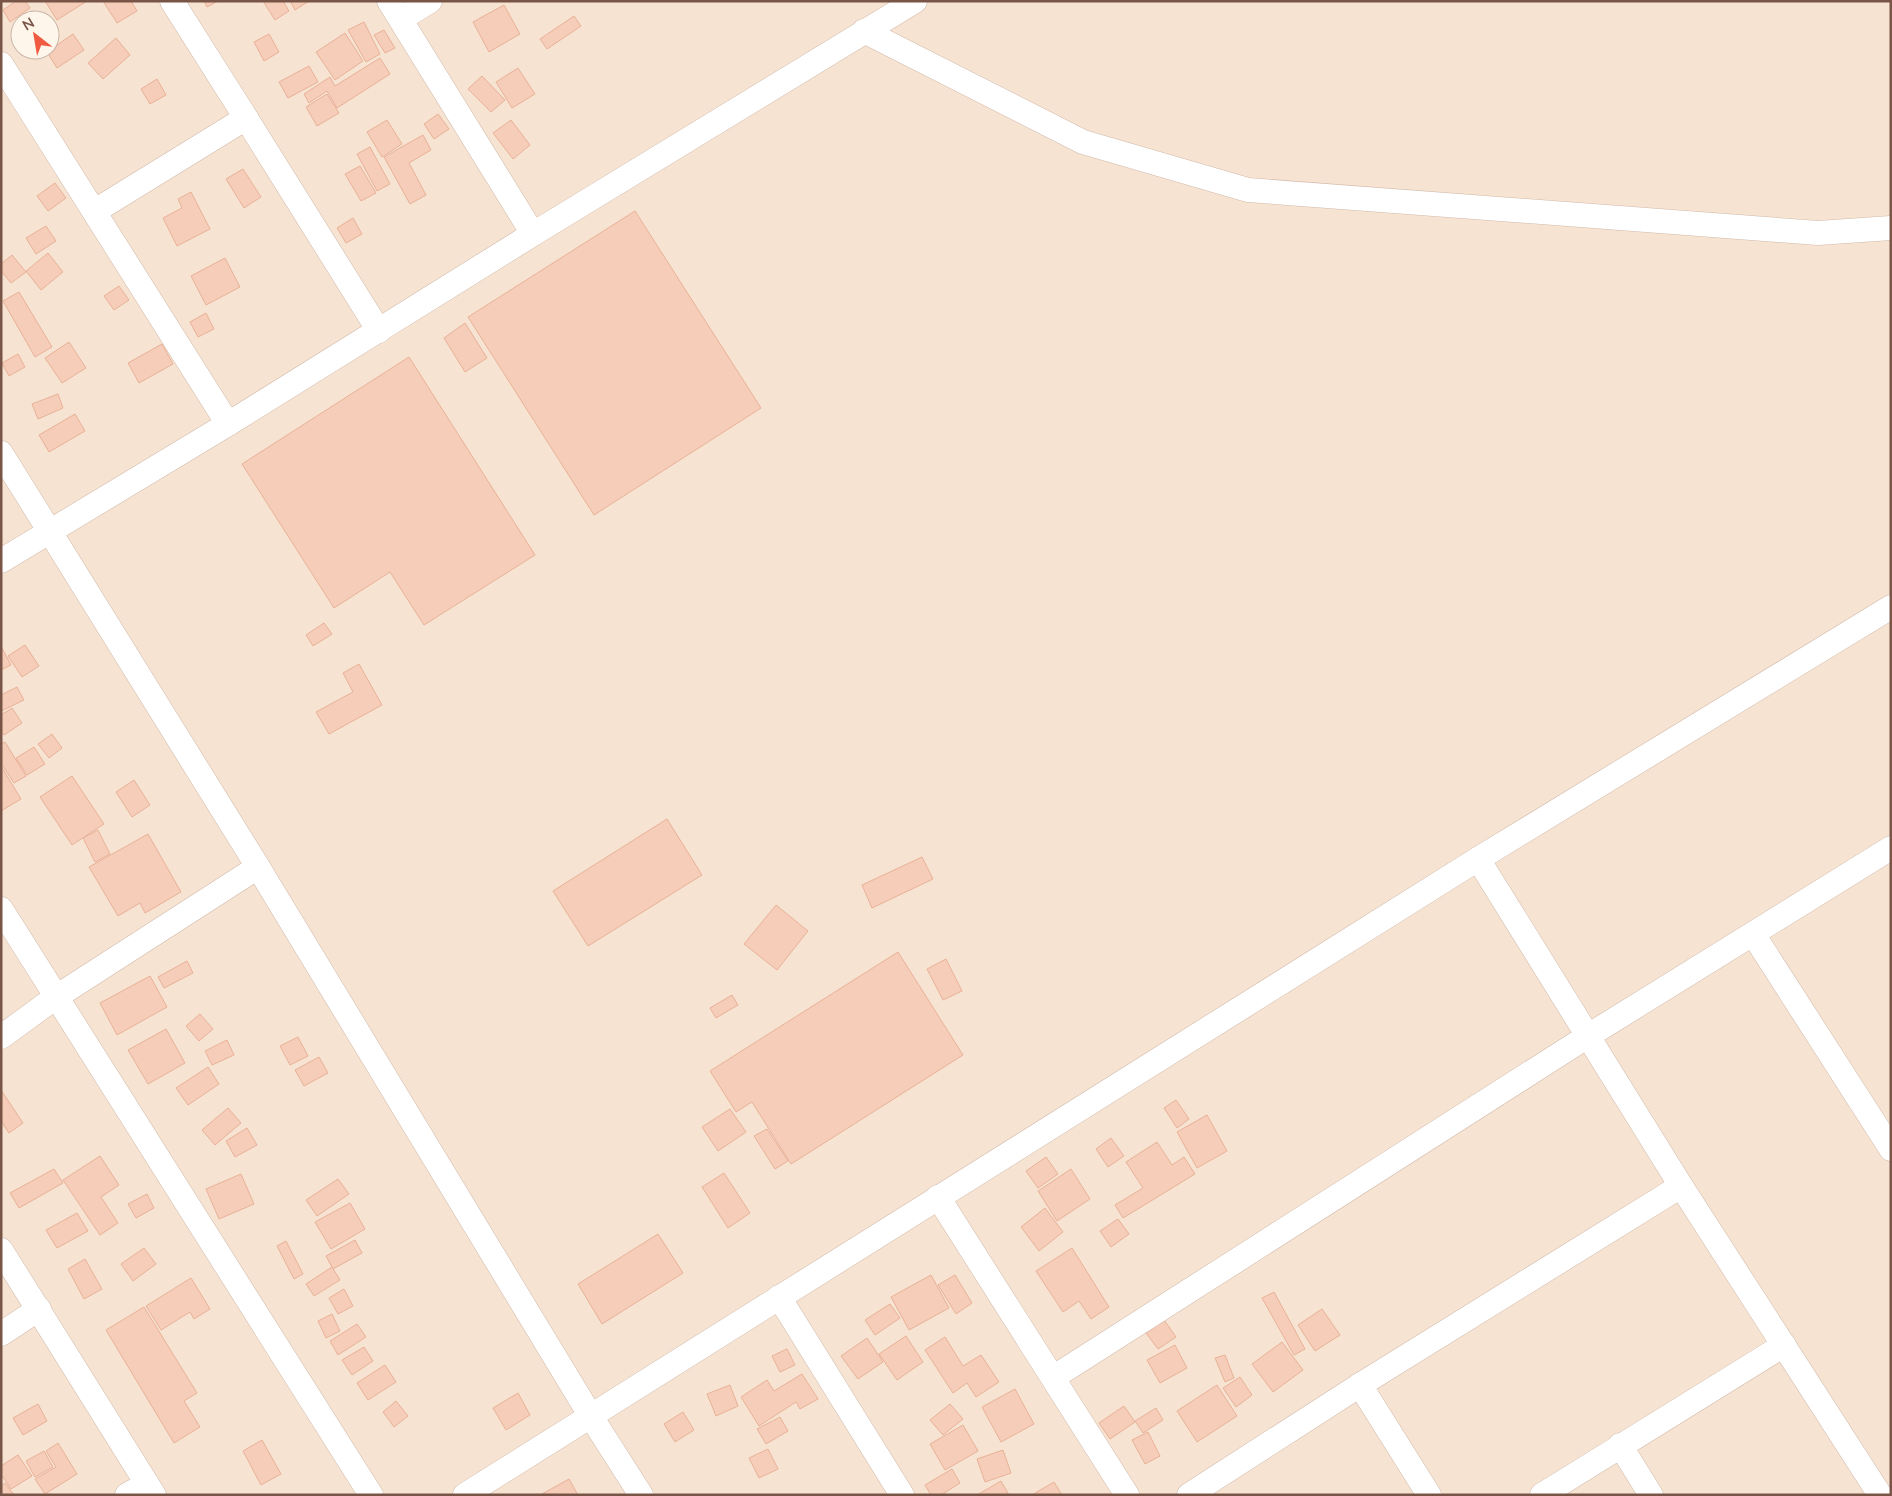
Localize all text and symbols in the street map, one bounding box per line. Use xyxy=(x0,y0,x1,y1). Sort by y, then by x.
north arrow xyxy=(10,10,60,60)
text: N xyxy=(19,13,37,33)

